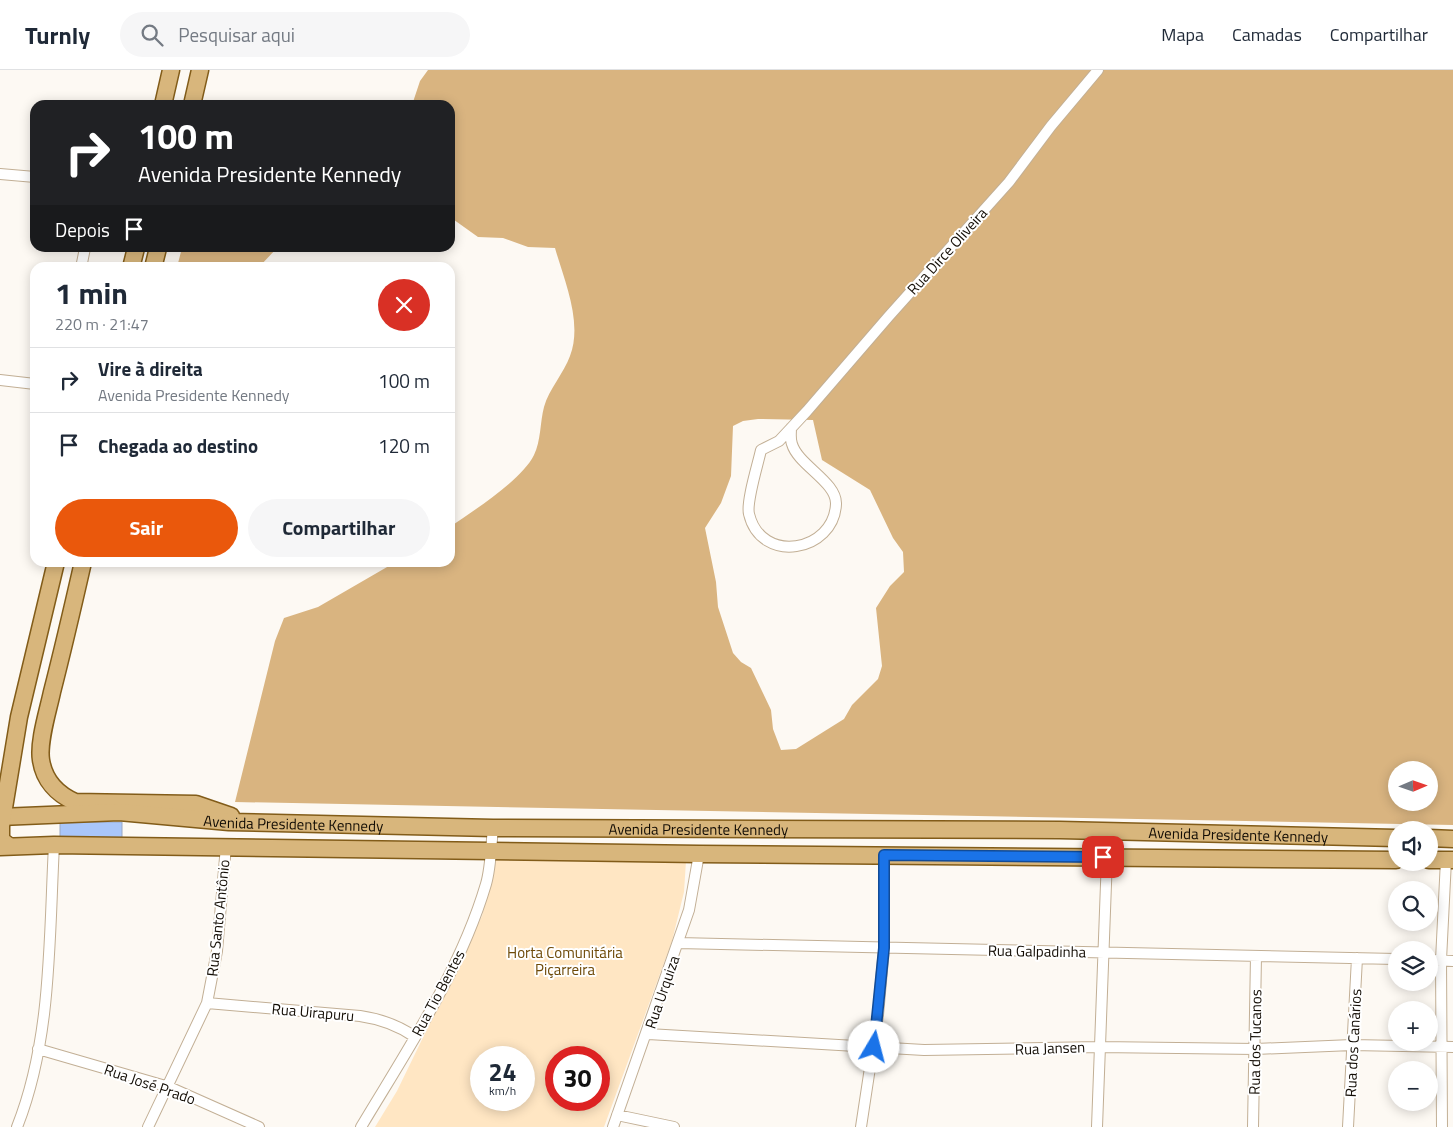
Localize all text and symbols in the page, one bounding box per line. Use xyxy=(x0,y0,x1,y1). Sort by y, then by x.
search box xyxy=(120,12,470,57)
text: Turnly xyxy=(25,17,90,53)
text: Pesquisar aqui xyxy=(178,20,295,49)
icon: search xyxy=(138,21,166,49)
text: Mapa xyxy=(1161,21,1204,48)
text: Camadas xyxy=(1232,21,1302,48)
text: Compartilhar xyxy=(1330,21,1428,48)
text: 100 m xyxy=(138,109,234,163)
icon: right xyxy=(55,120,120,185)
text: Avenida Presidente Kennedy xyxy=(138,157,401,191)
street label: Rua Dirce Oliveira xyxy=(901,202,993,300)
text: Depois xyxy=(55,215,110,244)
icon: arrive xyxy=(120,215,148,243)
text: 1 min xyxy=(55,270,128,316)
button: close xyxy=(378,279,430,331)
text: 220 m · 21:47 xyxy=(55,312,149,336)
text: Vire à direita xyxy=(98,354,203,383)
icon: right xyxy=(55,366,83,394)
text: 100 m xyxy=(378,366,430,395)
text: Avenida Presidente Kennedy xyxy=(98,383,290,407)
icon: arrive xyxy=(55,431,83,459)
text: Chegada ao destino xyxy=(98,431,258,460)
text: 120 m xyxy=(378,431,430,460)
button: Sair xyxy=(55,499,238,557)
button: Compartilhar xyxy=(248,499,430,557)
north arrow xyxy=(1388,761,1438,811)
map controls xyxy=(1388,761,1438,1111)
street label: Avenida Presidente Kennedy xyxy=(203,808,384,837)
street label: Avenida Presidente Kennedy xyxy=(608,817,788,841)
street label: Avenida Presidente Kennedy xyxy=(1148,821,1328,848)
button: sound xyxy=(1388,821,1438,871)
pin xyxy=(1082,836,1124,878)
icon: arrive xyxy=(1089,843,1117,871)
street label: Rua Santo Antônio xyxy=(200,858,236,978)
button: search xyxy=(1388,881,1438,931)
street label: Rua Galpadinha xyxy=(988,939,1087,963)
park label: Horta Comunitária Piçarreira xyxy=(507,941,623,981)
button: layers xyxy=(1388,941,1438,991)
street label: Rua Tio Bentes xyxy=(406,946,470,1040)
street label: Rua Urquiza xyxy=(639,952,685,1032)
street label: Rua dos Canários xyxy=(1339,988,1367,1098)
street label: Rua dos Tucanos xyxy=(1243,989,1267,1095)
street label: Rua Uirapuru xyxy=(271,997,355,1027)
button: + xyxy=(1388,1001,1438,1051)
position arrow xyxy=(847,1020,899,1072)
street label: Rua Jansen xyxy=(1014,1035,1086,1061)
speed limit sign: 30 xyxy=(545,1046,610,1111)
text: 24 xyxy=(488,1053,517,1091)
street label: Rua José Prado xyxy=(101,1058,199,1110)
button: − xyxy=(1388,1061,1438,1111)
text: km/h xyxy=(489,1081,516,1100)

